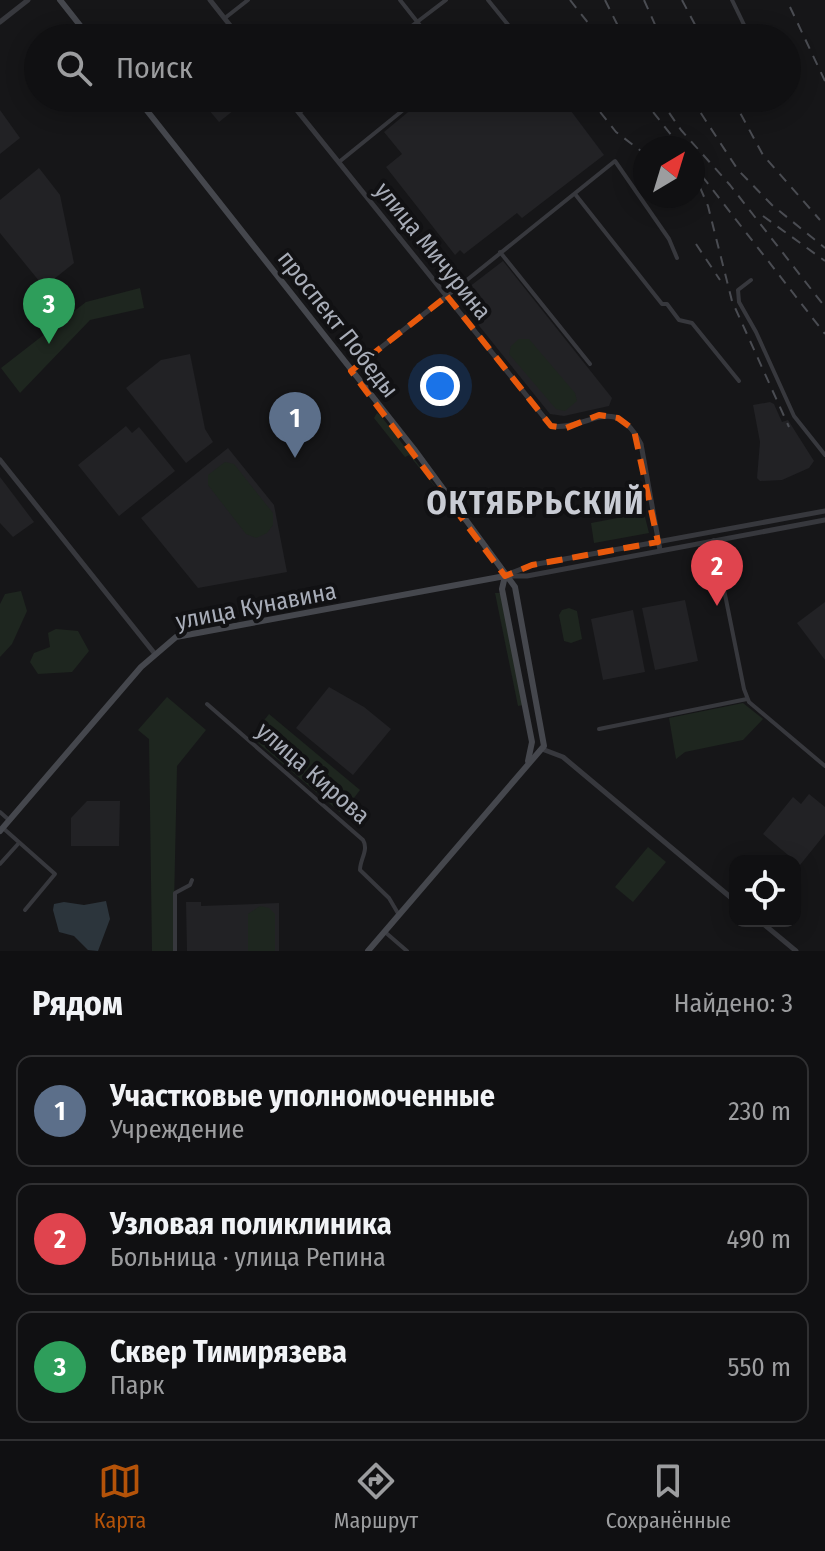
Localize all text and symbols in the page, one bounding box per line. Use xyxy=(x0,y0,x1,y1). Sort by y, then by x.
search box xyxy=(24,24,801,112)
icon: search xyxy=(52,46,96,90)
text: Поиск xyxy=(116,50,193,86)
north arrow xyxy=(633,136,705,208)
street label: улица Мичурина xyxy=(369,177,497,325)
street label: проспект Победы xyxy=(272,245,404,403)
pin: 3 xyxy=(23,278,75,344)
your location xyxy=(420,366,460,406)
pin: 1 xyxy=(269,392,321,458)
district label: ОКТЯБРЬСКИЙ xyxy=(427,484,645,522)
pin: 2 xyxy=(691,540,743,606)
street label: улица Кунавина xyxy=(173,577,339,635)
street label: улица Кирова xyxy=(251,716,375,830)
map controls xyxy=(729,855,801,927)
button: locate xyxy=(729,855,801,927)
text: Рядом xyxy=(32,983,123,1024)
text: Найдено: 3 xyxy=(674,988,793,1019)
text: Участковые уполномоченные xyxy=(110,1078,495,1114)
text: 1 xyxy=(55,1096,66,1127)
text: 230 m xyxy=(728,1096,791,1127)
text: Учреждение xyxy=(110,1114,244,1145)
text: Узловая поликлиника xyxy=(110,1206,392,1242)
text: 2 xyxy=(54,1224,66,1255)
text: 490 m xyxy=(727,1224,791,1255)
text: Больница · улица Репина xyxy=(110,1242,386,1273)
text: Сквер Тимирязева xyxy=(110,1334,347,1370)
text: 3 xyxy=(54,1352,66,1383)
text: 550 m xyxy=(728,1352,791,1383)
text: Парк xyxy=(110,1370,164,1401)
tab: Карта xyxy=(94,1459,146,1534)
tab: Маршрут xyxy=(334,1459,418,1534)
tab: Сохранённые xyxy=(606,1459,731,1534)

